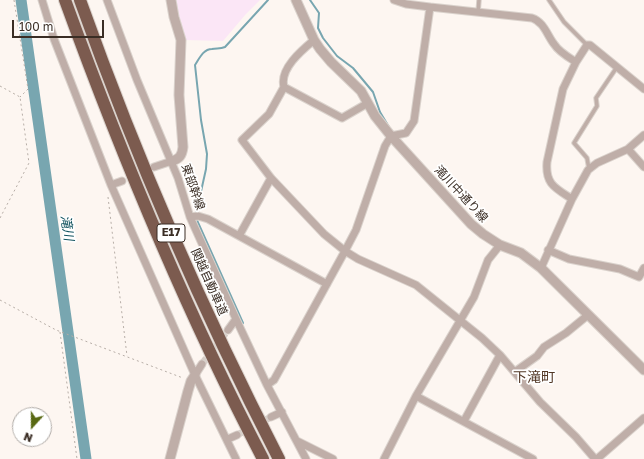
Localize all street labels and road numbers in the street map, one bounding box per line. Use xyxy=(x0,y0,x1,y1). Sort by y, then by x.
street label: 東部幹線 xyxy=(178,162,208,212)
street label: 滝川中通り線 xyxy=(431,163,491,225)
road number: E17 xyxy=(157,224,185,242)
street label: 関越自動車道 xyxy=(188,246,230,318)

